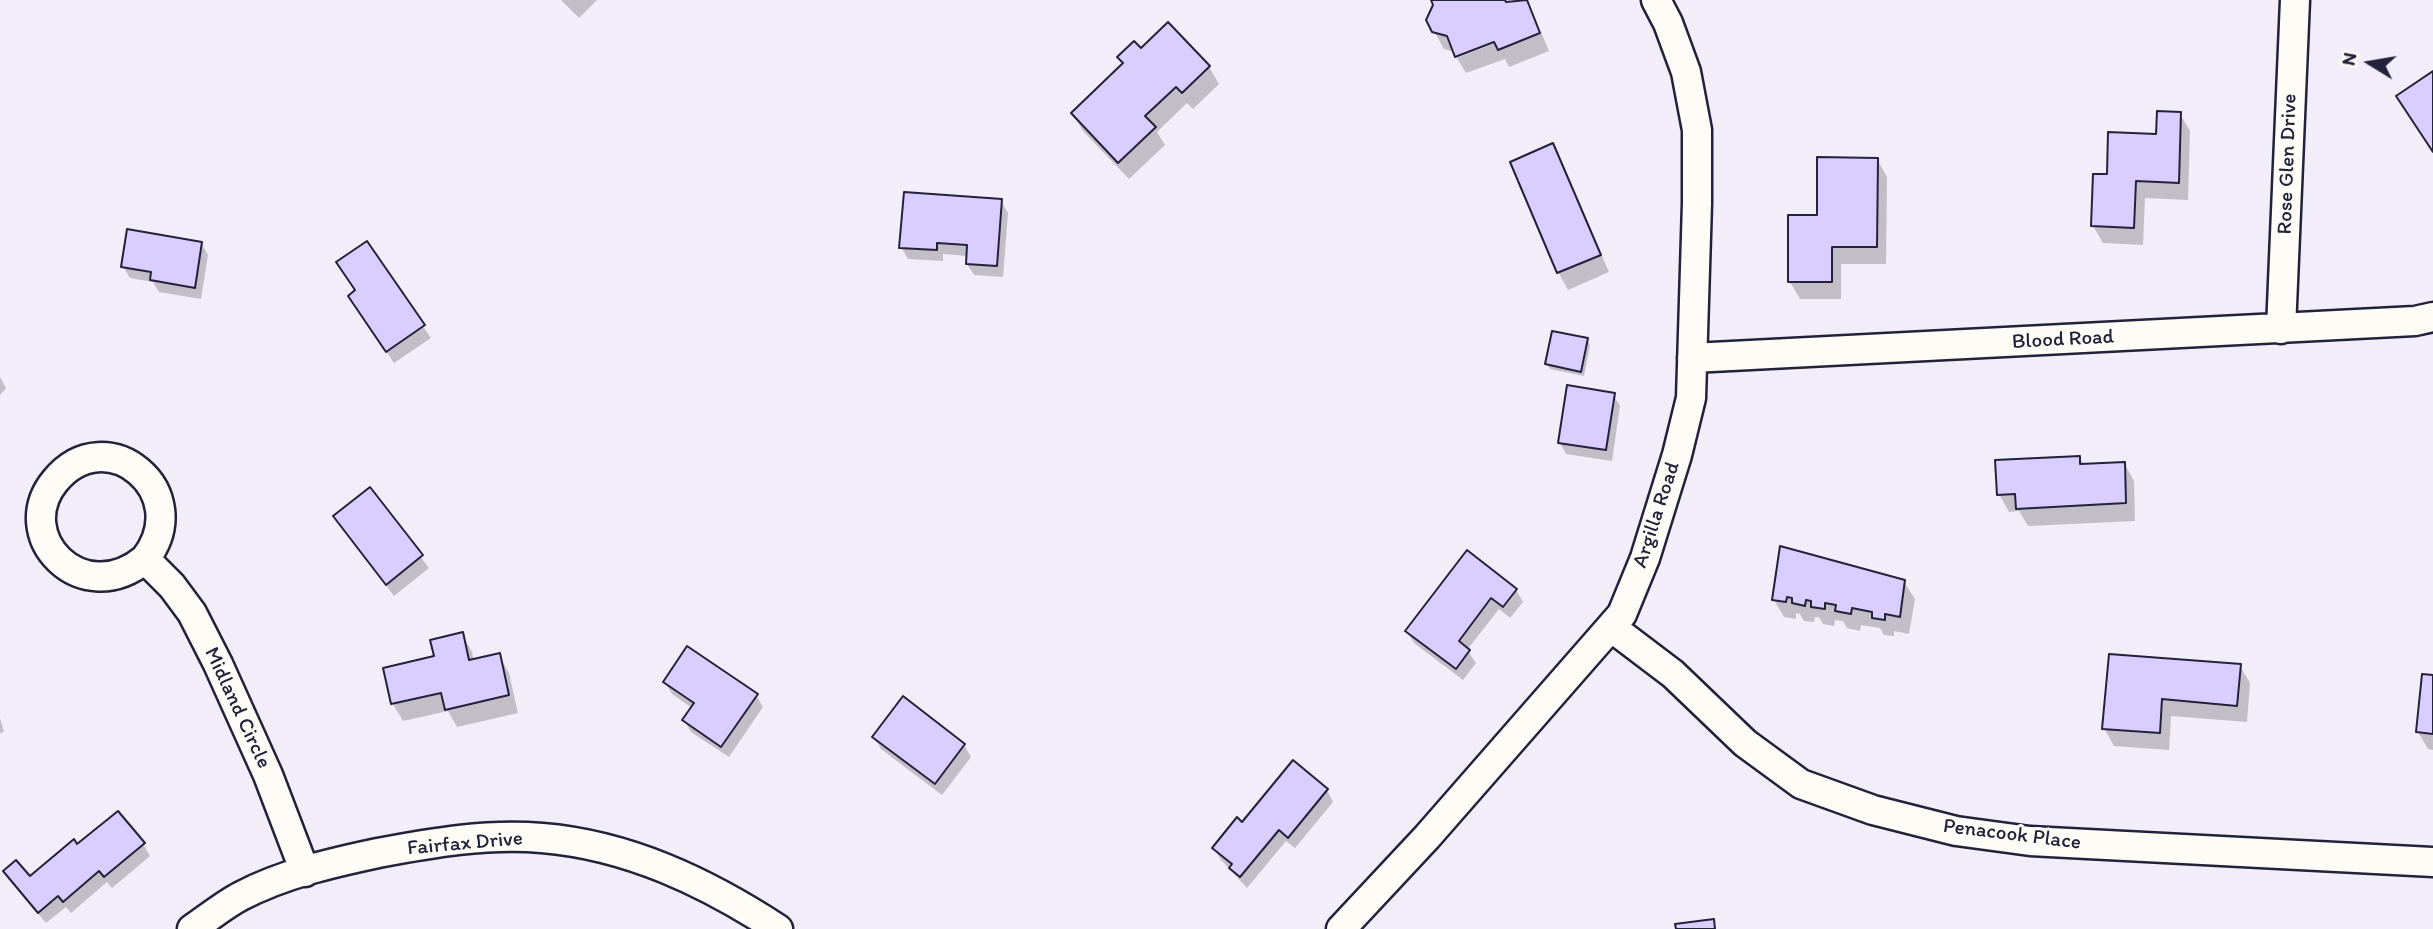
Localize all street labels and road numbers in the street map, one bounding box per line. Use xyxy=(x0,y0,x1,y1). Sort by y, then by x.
street label: Rose Glen Drive xyxy=(2273,93,2303,235)
street label: Blood Road xyxy=(2011,325,2115,355)
street label: Argilla Road xyxy=(1628,459,1686,571)
street label: Midland Circle xyxy=(198,643,276,773)
street label: Penacook Place xyxy=(1942,814,2082,856)
street label: Fairfax Drive xyxy=(406,826,524,862)

